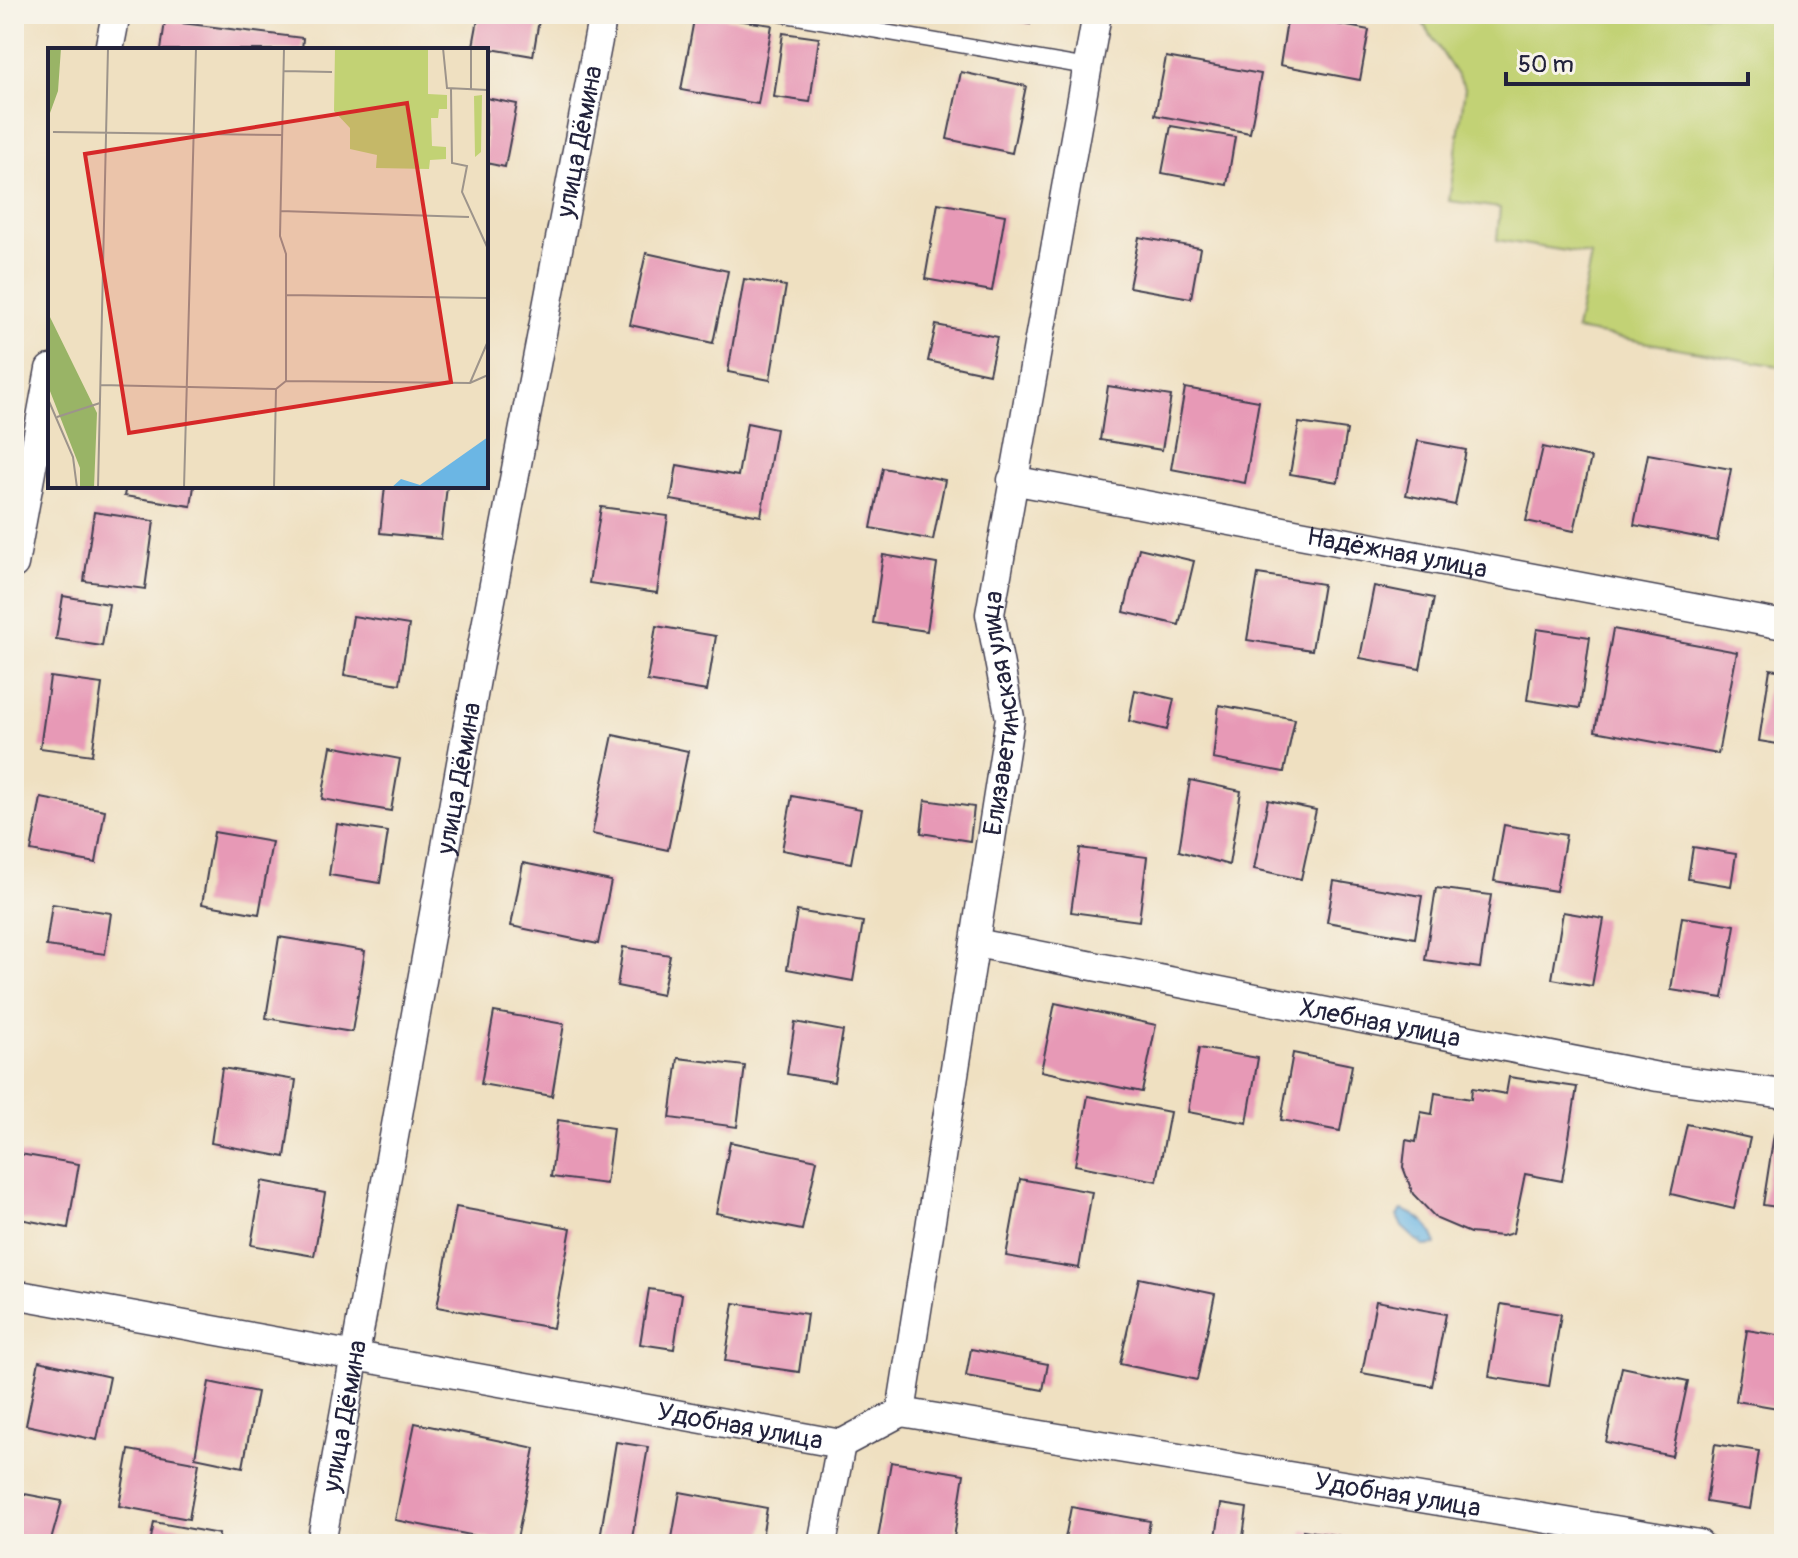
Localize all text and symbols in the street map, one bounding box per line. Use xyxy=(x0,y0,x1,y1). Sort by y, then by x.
scale bar xyxy=(1506,36,1748,86)
inset map xyxy=(48,48,488,488)
text: 50 m xyxy=(1518,50,1574,79)
street label: улица Дёмина xyxy=(549,63,610,221)
street label: Надёжная улица xyxy=(1304,521,1490,586)
street label: Елизаветинская улица xyxy=(974,588,1028,838)
street label: улица Дёмина xyxy=(430,700,489,858)
street label: Хлебная улица xyxy=(1297,992,1463,1055)
street label: улица Дёмина xyxy=(315,1338,374,1496)
street label: Удобная улица xyxy=(655,1396,825,1457)
street label: Удобная улица xyxy=(1312,1466,1483,1525)

